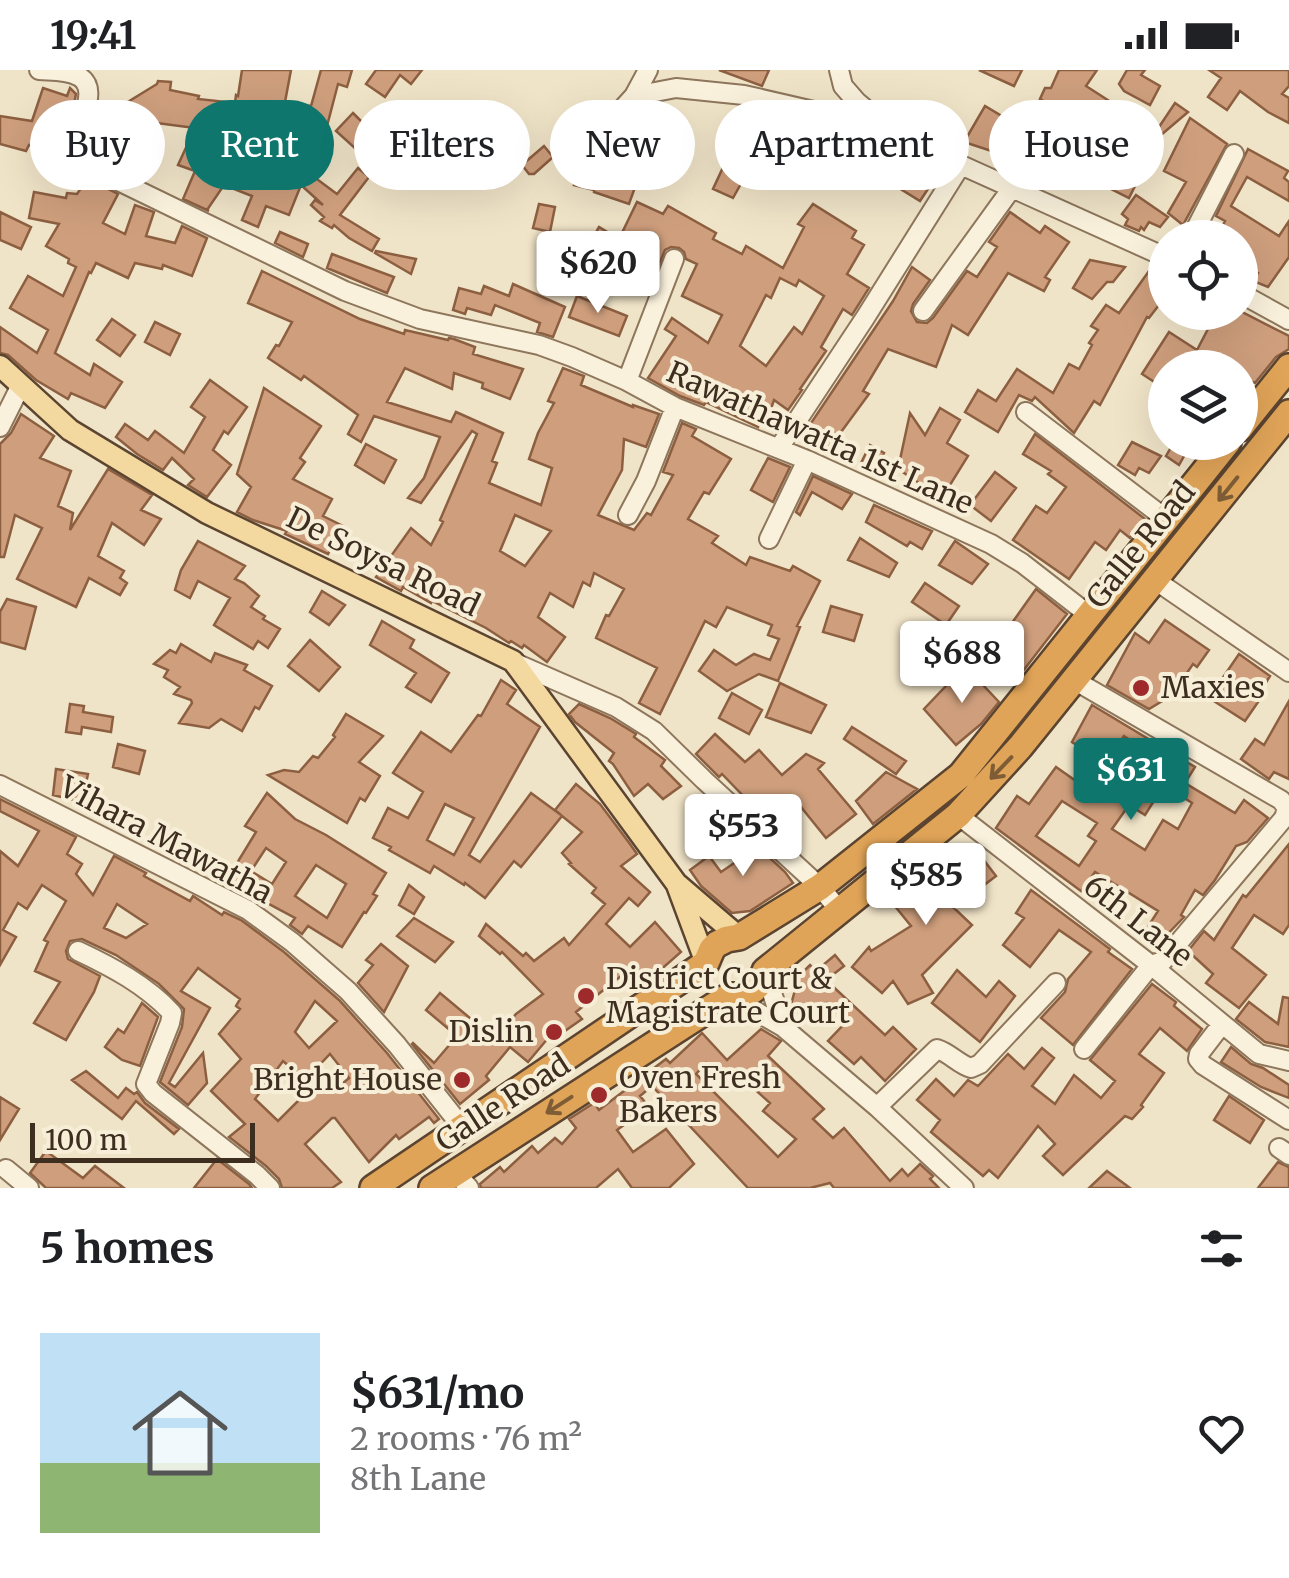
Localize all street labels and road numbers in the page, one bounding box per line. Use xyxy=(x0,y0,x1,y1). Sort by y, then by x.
street label: Rawathawatta 1st Lane xyxy=(661,352,980,522)
street label: Galle Road xyxy=(1078,473,1203,615)
street label: De Soysa Road xyxy=(281,498,486,624)
street label: Vihara Mawatha xyxy=(53,767,280,911)
street label: 6th Lane xyxy=(1077,866,1201,974)
street label: Galle Road xyxy=(428,1045,577,1160)

